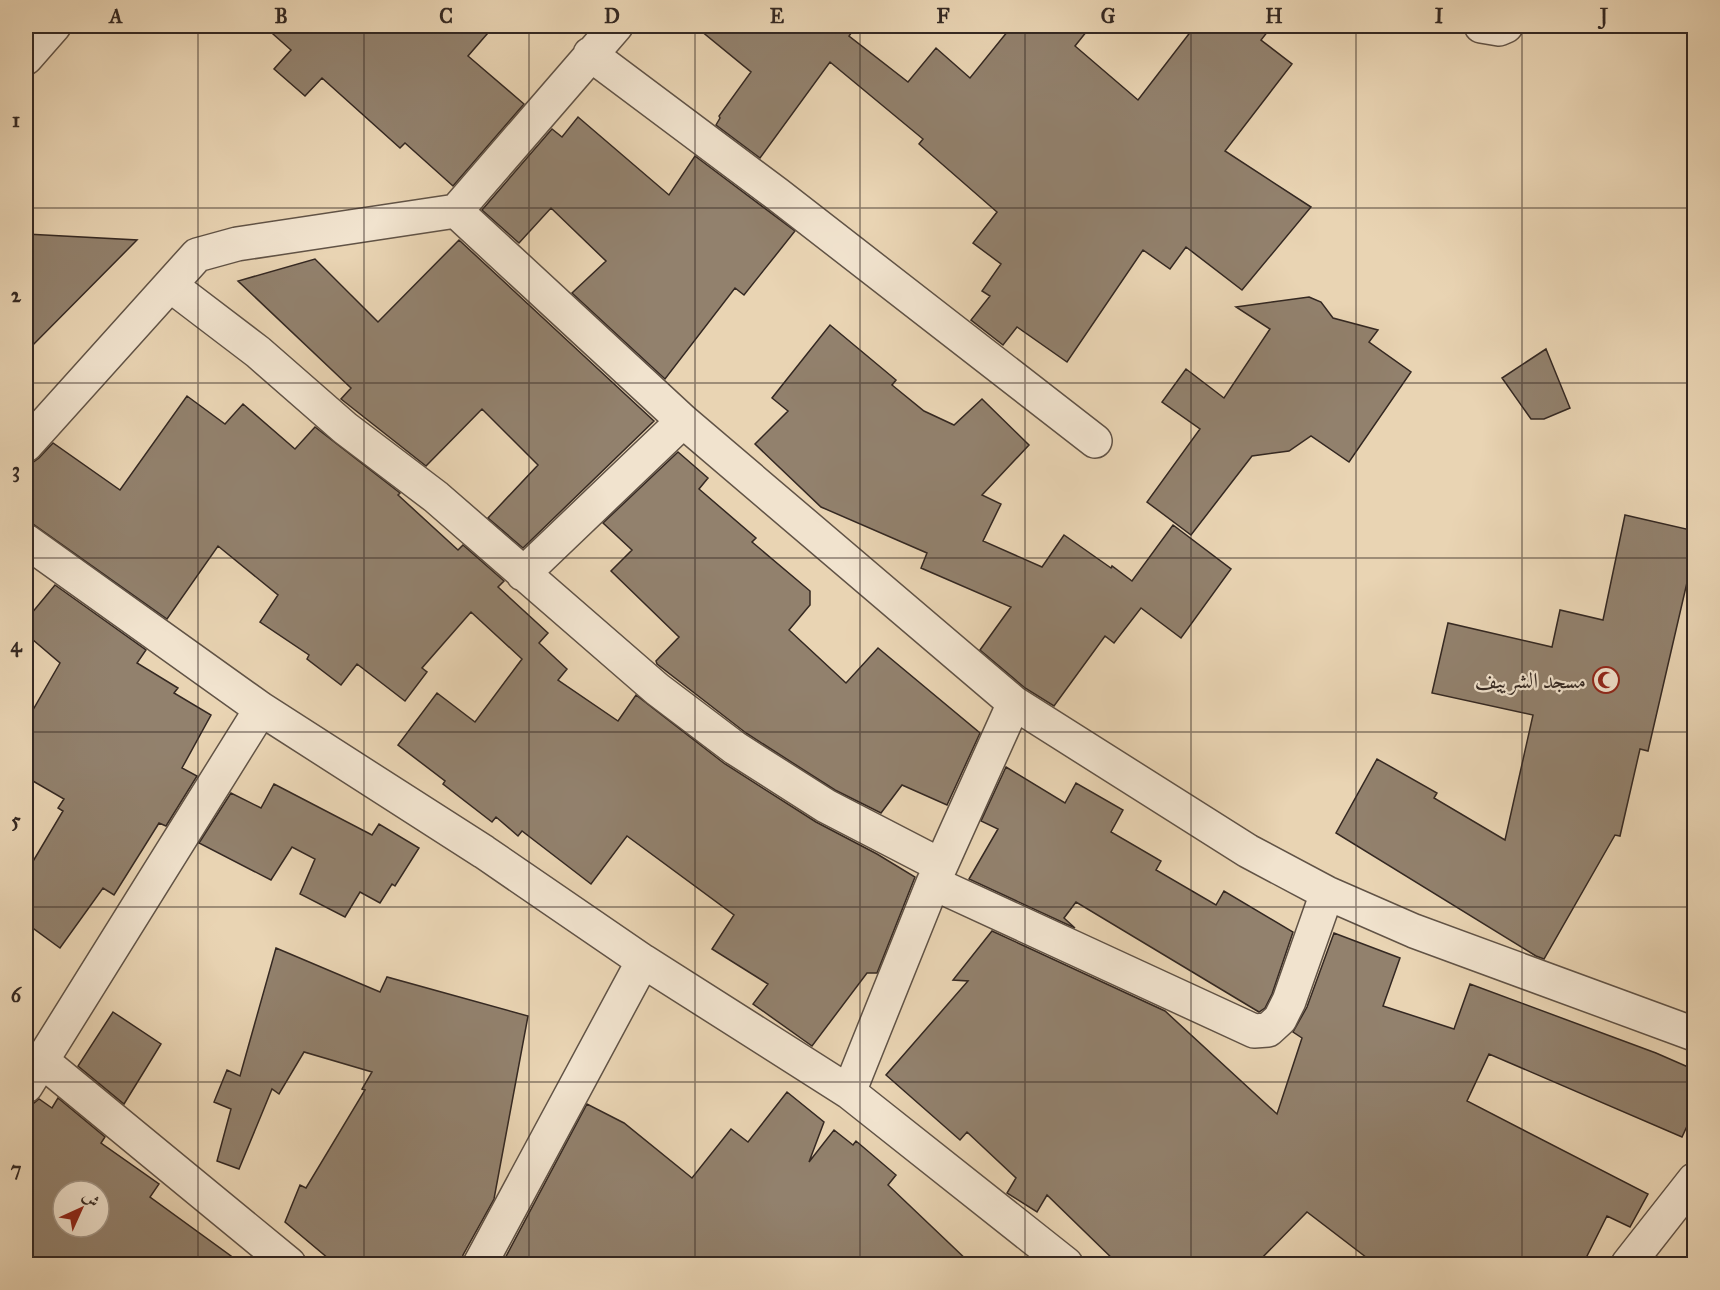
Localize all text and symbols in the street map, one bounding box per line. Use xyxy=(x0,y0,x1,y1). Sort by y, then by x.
text: A xyxy=(107,4,123,28)
text: B xyxy=(274,4,288,28)
text: C xyxy=(439,4,453,28)
text: D xyxy=(604,4,620,28)
text: E xyxy=(770,4,785,28)
text: F xyxy=(936,4,950,28)
text: G xyxy=(1101,4,1116,28)
text: H xyxy=(1265,4,1283,28)
text: I xyxy=(1435,4,1444,28)
text: J xyxy=(1597,4,1609,30)
text: 1 xyxy=(12,108,20,132)
text: 2 xyxy=(11,283,22,307)
text: 3 xyxy=(12,458,20,483)
text: 4 xyxy=(10,633,22,658)
mosque icon: مسجد الشرييف xyxy=(1591,665,1621,695)
place label: مسجد الشرييف xyxy=(1475,667,1586,695)
text: 5 xyxy=(11,808,21,832)
text: 6 xyxy=(11,983,23,1007)
text: 7 xyxy=(11,1157,22,1181)
north arrow xyxy=(51,1179,111,1239)
text: ش xyxy=(79,1186,104,1211)

